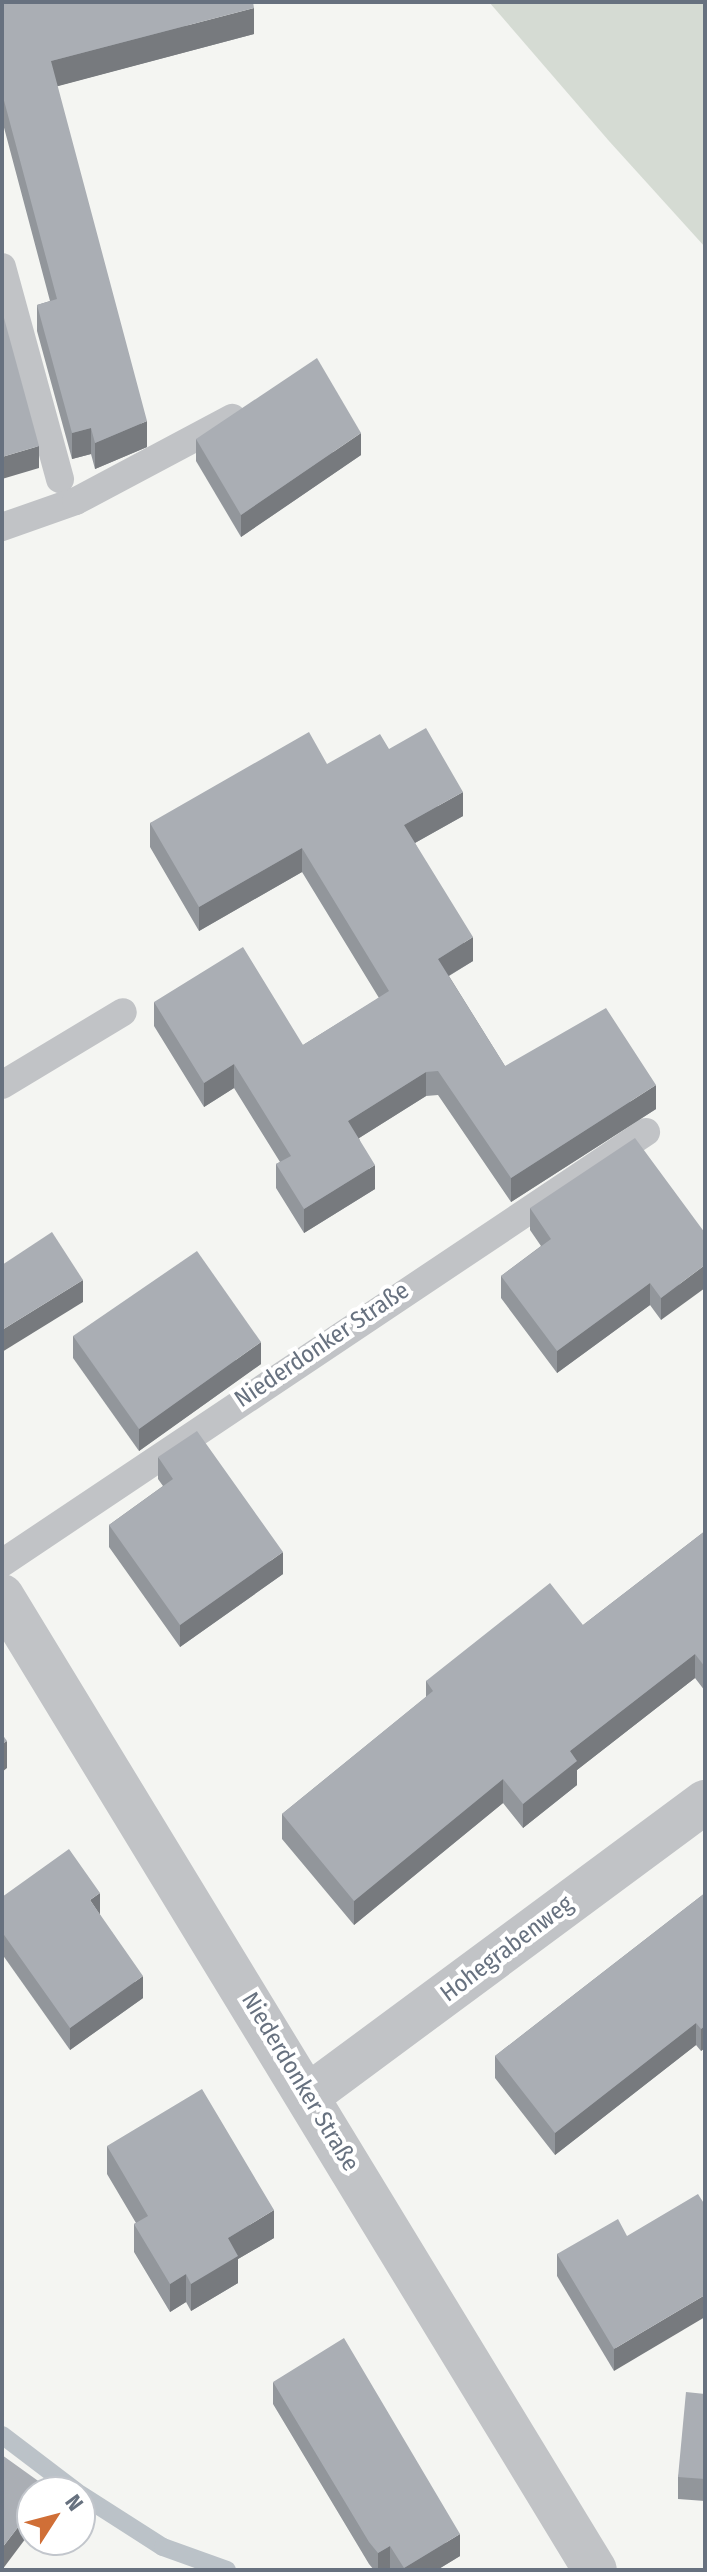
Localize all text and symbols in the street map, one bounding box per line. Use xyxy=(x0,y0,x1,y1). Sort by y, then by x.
street label: Niederdonker Straße xyxy=(230,1276,414,1414)
street label: Hohegrabenweg xyxy=(435,1890,579,2008)
street label: Niederdonker Straße xyxy=(235,1987,365,2177)
north arrow xyxy=(16,2476,96,2556)
text: N xyxy=(59,2490,89,2516)

